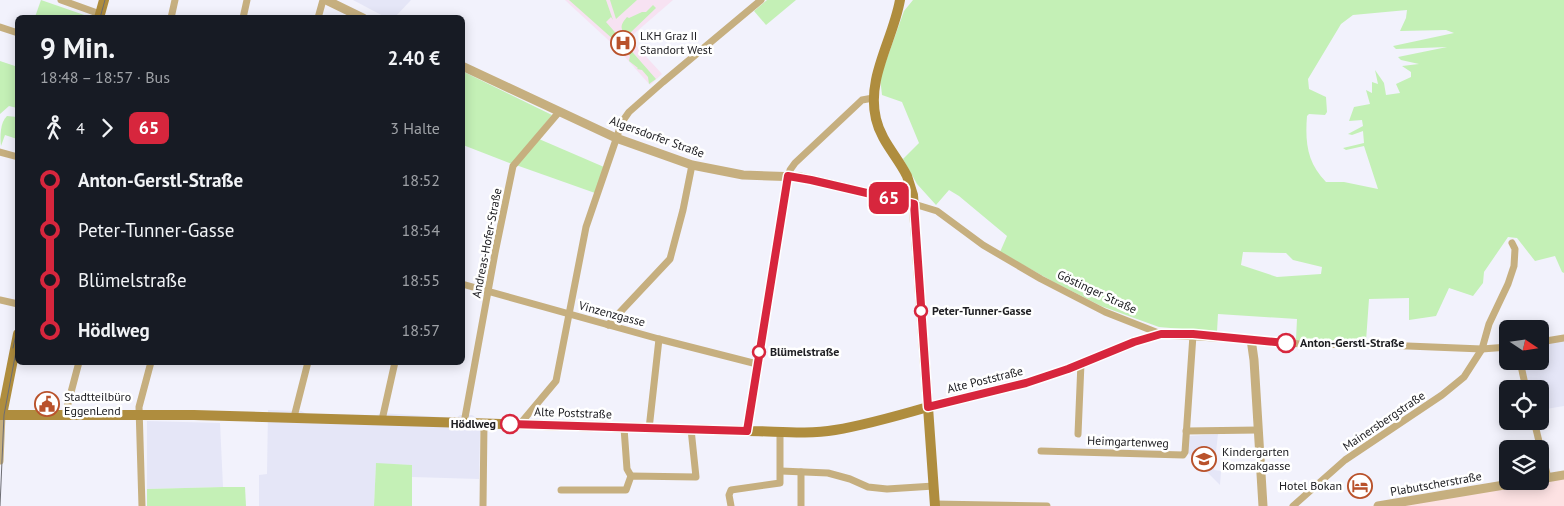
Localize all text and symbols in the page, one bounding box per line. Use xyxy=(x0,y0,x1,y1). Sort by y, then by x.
place label: LKH Graz II Standort West xyxy=(640,28,712,57)
text: 9 Min. xyxy=(40,29,115,66)
hospital icon: LKH Graz II Standort West xyxy=(610,30,636,56)
text: 2.40 € xyxy=(387,46,440,70)
text: 18:48 – 18:57 · Bus xyxy=(40,67,170,87)
street label: Algersdorfer Straße xyxy=(608,112,707,161)
icon: walk xyxy=(40,114,68,142)
icon: forward xyxy=(93,114,121,142)
text: 65 xyxy=(139,116,159,139)
text: 4 xyxy=(76,118,85,138)
text: 3 Halte xyxy=(390,118,440,138)
text: Anton-Gerstl-Straße xyxy=(78,168,243,192)
text: 18:52 xyxy=(402,170,440,190)
line badge: 65 xyxy=(866,182,912,214)
text: 65 xyxy=(879,186,899,209)
street label: Andreas-Hofer-Straße xyxy=(468,187,505,299)
text: Peter-Tunner-Gasse xyxy=(78,218,234,242)
text: 18:54 xyxy=(402,220,440,240)
street label: Göstinger Straße xyxy=(1055,267,1139,317)
text: Blümelstraße xyxy=(78,268,187,292)
text: 18:55 xyxy=(402,270,440,290)
street label: Vinzenzgasse xyxy=(576,297,647,330)
place label: Peter-Tunner-Gasse xyxy=(932,303,1032,318)
marker: Peter-Tunner-Gasse xyxy=(914,304,928,318)
text: Hödlweg xyxy=(78,318,150,342)
text: 18:57 xyxy=(402,320,440,340)
north arrow xyxy=(1499,320,1549,370)
map controls xyxy=(1499,320,1549,490)
marker: Anton-Gerstl-Straße xyxy=(1276,333,1296,353)
place label: Anton-Gerstl-Straße xyxy=(1300,335,1404,350)
place label: Blümelstraße xyxy=(770,344,839,359)
marker: Blümelstraße xyxy=(752,345,766,359)
street label: Alte Poststraße xyxy=(945,363,1025,396)
button: locate xyxy=(1499,380,1549,430)
street label: Mainersbergstraße xyxy=(1340,388,1428,454)
place label: Stadtteilbüro EggenLend xyxy=(64,389,131,418)
public building icon: Stadtteilbüro EggenLend xyxy=(34,391,60,417)
street label: Alte Poststraße xyxy=(534,404,612,421)
marker: Hödlweg xyxy=(500,414,520,434)
place label: Hödlweg xyxy=(451,416,496,431)
street label: Heimgartenweg xyxy=(1087,433,1169,450)
button: layers xyxy=(1499,440,1549,490)
place label: Kindergarten Komzakgasse xyxy=(1222,444,1290,473)
school or university icon: Kindergarten Komzakgasse xyxy=(1191,446,1217,472)
street label: Plabutscherstraße xyxy=(1389,468,1483,499)
hotel icon: Hotel Bokan xyxy=(1347,473,1373,499)
place label: Hotel Bokan xyxy=(1279,478,1342,493)

